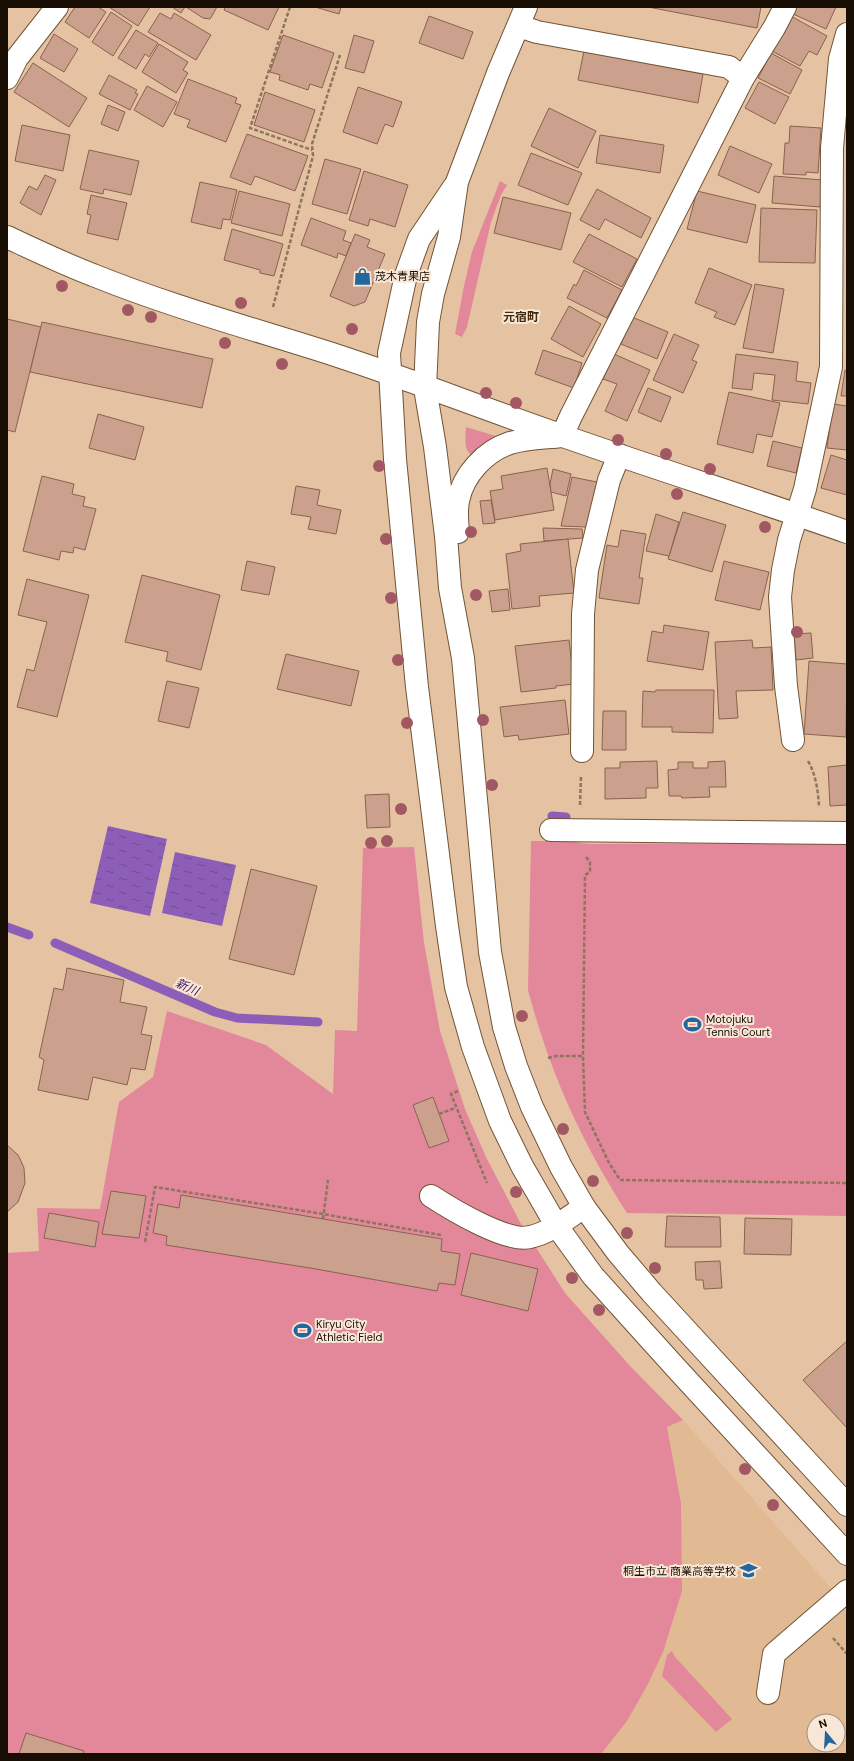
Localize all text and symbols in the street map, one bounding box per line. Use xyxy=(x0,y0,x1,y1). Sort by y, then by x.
shop icon: 茂木青果店 xyxy=(352,266,372,286)
place label: 茂木青果店 xyxy=(375,269,430,283)
district label: 元宿町 xyxy=(503,309,539,325)
water label: 新川 xyxy=(173,975,203,1000)
place label: Motojuku Tennis Court xyxy=(706,1012,770,1039)
sports icon: Motojuku Tennis Court xyxy=(683,1015,703,1035)
place label: Kiryu City Athletic Field xyxy=(316,1317,382,1344)
sports icon: Kiryu City Athletic Field xyxy=(293,1320,313,1340)
school or university icon: 桐生市立 商業高等学校 xyxy=(739,1561,759,1581)
place label: 桐生市立 商業高等学校 xyxy=(623,1564,736,1578)
north arrow xyxy=(806,1713,846,1753)
text: N xyxy=(817,1716,829,1731)

